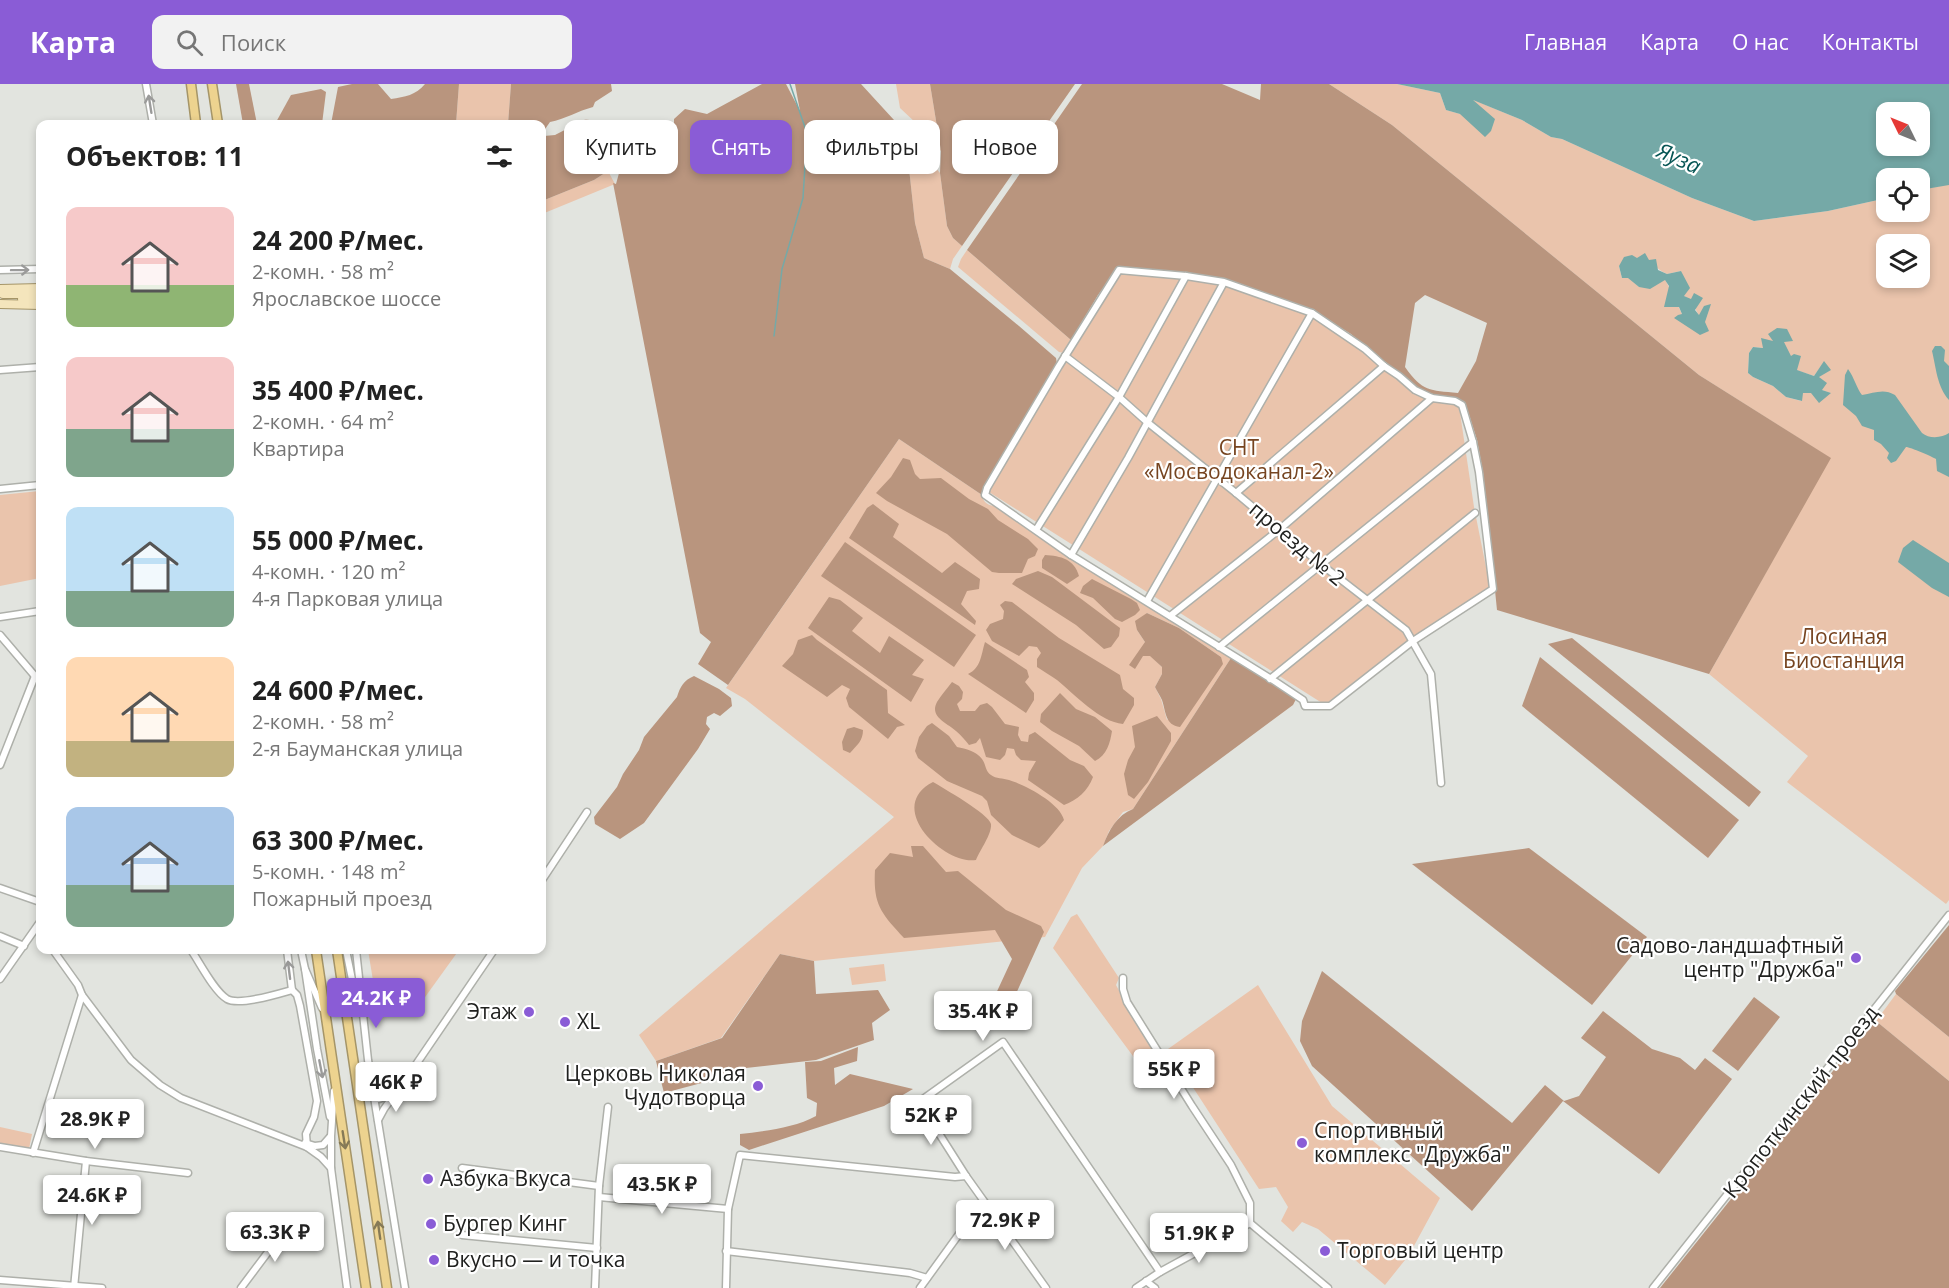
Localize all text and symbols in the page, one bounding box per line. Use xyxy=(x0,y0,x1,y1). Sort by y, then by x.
search box xyxy=(152,15,572,69)
text: Карта xyxy=(30,23,116,61)
icon: search xyxy=(173,26,206,59)
text: Поиск xyxy=(221,27,286,57)
text: Главная xyxy=(1524,28,1607,56)
text: Карта xyxy=(1640,28,1699,56)
text: О нас xyxy=(1732,28,1789,56)
text: Контакты xyxy=(1822,28,1919,56)
one-way arrow xyxy=(144,95,155,115)
north arrow xyxy=(1876,102,1930,156)
map controls xyxy=(1876,102,1930,288)
chip: Купить xyxy=(564,120,678,174)
chip: Снять xyxy=(690,120,792,174)
chip: Фильтры xyxy=(804,120,940,174)
chip: Новое xyxy=(952,120,1058,174)
water label: Яуза xyxy=(1652,134,1706,180)
text: Объектов: 11 xyxy=(66,138,244,174)
icon: filters xyxy=(483,140,516,173)
button: locate xyxy=(1876,168,1930,222)
text: 24 200 ₽/мес. xyxy=(252,222,424,258)
icon: home xyxy=(114,231,186,303)
button: layers xyxy=(1876,234,1930,288)
text: 2-комн. · 58 m² xyxy=(252,258,394,285)
one-way arrow xyxy=(10,264,30,276)
text: Ярославское шоссе xyxy=(252,285,441,312)
text: 35 400 ₽/мес. xyxy=(252,372,424,408)
icon: home xyxy=(114,381,186,453)
text: 2-комн. · 64 m² xyxy=(252,408,394,435)
park label: СНТ «Мосводоканал-2» xyxy=(1144,433,1334,485)
text: Квартира xyxy=(252,435,345,462)
street label: проезд № 2 xyxy=(1244,495,1351,592)
text: 55 000 ₽/мес. xyxy=(252,522,424,558)
icon: home xyxy=(114,531,186,603)
text: 4-комн. · 120 m² xyxy=(252,558,405,585)
text: 4-я Парковая улица xyxy=(252,585,443,612)
park label: Лосиная Биостанция xyxy=(1783,622,1905,674)
text: 24 600 ₽/мес. xyxy=(252,672,424,708)
icon: home xyxy=(114,681,186,753)
text: 2-комн. · 58 m² xyxy=(252,708,394,735)
text: 2-я Бауманская улица xyxy=(252,735,463,762)
text: 63 300 ₽/мес. xyxy=(252,822,424,858)
icon: home xyxy=(114,831,186,903)
text: 5-комн. · 148 m² xyxy=(252,858,405,885)
text: Пожарный проезд xyxy=(252,885,432,912)
place label: Садово-ландшафтный центр "Дружба" xyxy=(1616,931,1844,983)
marker: Садово-ландшафтный центр "Дружба" xyxy=(1849,951,1863,965)
one-way arrow xyxy=(283,960,294,980)
pin: 24.2K ₽ xyxy=(321,978,431,1029)
text: 24.2K ₽ xyxy=(341,984,411,1011)
pin: 35.4K ₽ xyxy=(928,991,1038,1042)
place label: Этаж xyxy=(467,997,518,1025)
text: 35.4K ₽ xyxy=(948,997,1018,1024)
street label: Кропоткинский проезд xyxy=(1716,999,1884,1203)
marker: Этаж xyxy=(522,1005,536,1019)
place label: XL xyxy=(577,1007,600,1035)
marker: XL xyxy=(558,1015,572,1029)
pin: 55K ₽ xyxy=(1132,1049,1216,1100)
text: 55K ₽ xyxy=(1148,1055,1201,1082)
one-way arrow xyxy=(315,1058,326,1078)
place label: Церковь Николая Чудотворца xyxy=(565,1059,746,1111)
pin: 46K ₽ xyxy=(354,1062,438,1113)
text: 46K ₽ xyxy=(370,1068,423,1095)
marker: Церковь Николая Чудотворца xyxy=(751,1079,765,1093)
pin: 52K ₽ xyxy=(889,1095,973,1146)
pin: 28.9K ₽ xyxy=(40,1099,150,1150)
text: 52K ₽ xyxy=(905,1101,958,1128)
text: 28.9K ₽ xyxy=(60,1105,130,1132)
place label: Спортивный комплекс "Дружба" xyxy=(1314,1116,1510,1168)
one-way arrow xyxy=(338,1129,349,1149)
marker: Спортивный комплекс "Дружба" xyxy=(1295,1136,1309,1150)
place label: Азбука Вкуса xyxy=(440,1164,571,1192)
pin: 43.5K ₽ xyxy=(607,1164,717,1215)
text: 43.5K ₽ xyxy=(627,1170,697,1197)
marker: Азбука Вкуса xyxy=(421,1172,435,1186)
pin: 24.6K ₽ xyxy=(37,1175,147,1226)
text: 24.6K ₽ xyxy=(57,1181,127,1208)
pin: 72.9K ₽ xyxy=(950,1200,1060,1251)
text: 72.9K ₽ xyxy=(970,1206,1040,1233)
place label: Бургер Кинг xyxy=(443,1209,567,1237)
pin: 63.3K ₽ xyxy=(220,1212,330,1263)
pin: 51.9K ₽ xyxy=(1144,1213,1254,1264)
marker: Бургер Кинг xyxy=(424,1217,438,1231)
text: 63.3K ₽ xyxy=(240,1218,310,1245)
text: 51.9K ₽ xyxy=(1164,1219,1234,1246)
one-way arrow xyxy=(373,1221,384,1240)
place label: Торговый центр xyxy=(1337,1236,1504,1264)
marker: Торговый центр xyxy=(1318,1244,1332,1258)
place label: Вкусно — и точка xyxy=(446,1245,625,1273)
marker: Вкусно — и точка xyxy=(427,1253,441,1267)

